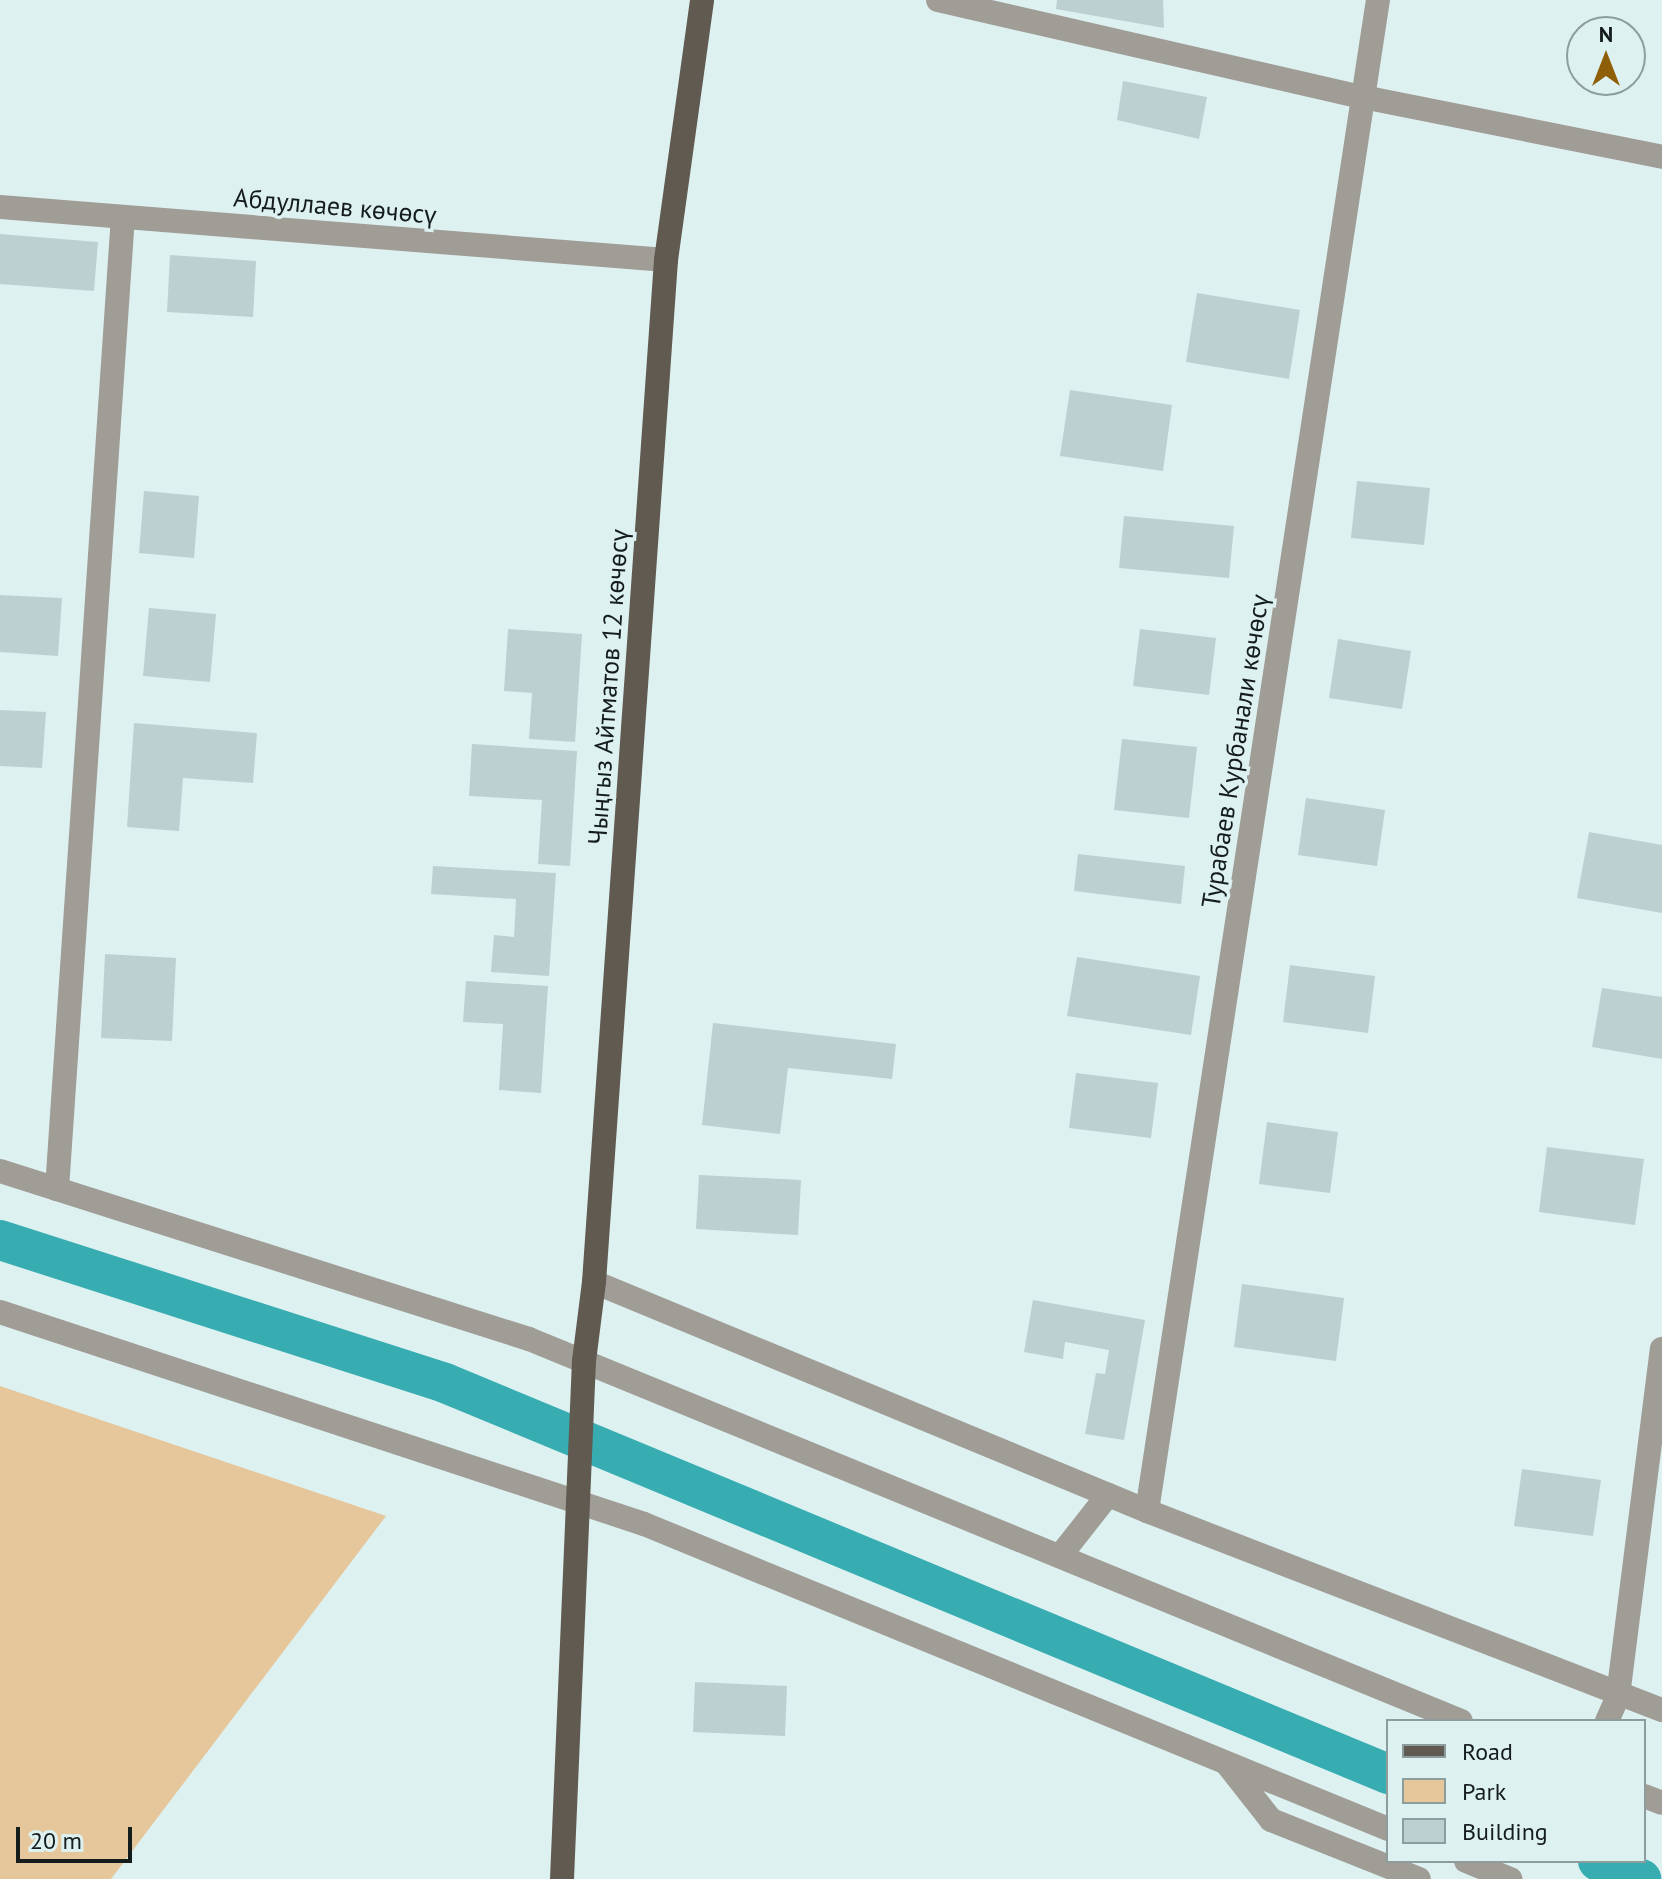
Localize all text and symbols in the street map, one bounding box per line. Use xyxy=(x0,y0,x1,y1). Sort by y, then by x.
north arrow xyxy=(1566,16,1646,96)
text: N xyxy=(1599,20,1613,48)
street label: Абдуллаев көчөсү xyxy=(232,182,438,230)
street label: Чыңгыз Айтматов 12 көчөсү xyxy=(581,528,635,846)
street label: Турабаев Курбанали көчөсү xyxy=(1195,592,1275,910)
legend xyxy=(1386,1719,1646,1863)
text: Road xyxy=(1462,1736,1513,1767)
text: Park xyxy=(1462,1776,1506,1807)
scale bar xyxy=(20,1811,136,1861)
text: Building xyxy=(1462,1816,1548,1847)
text: 20 m xyxy=(30,1825,82,1856)

